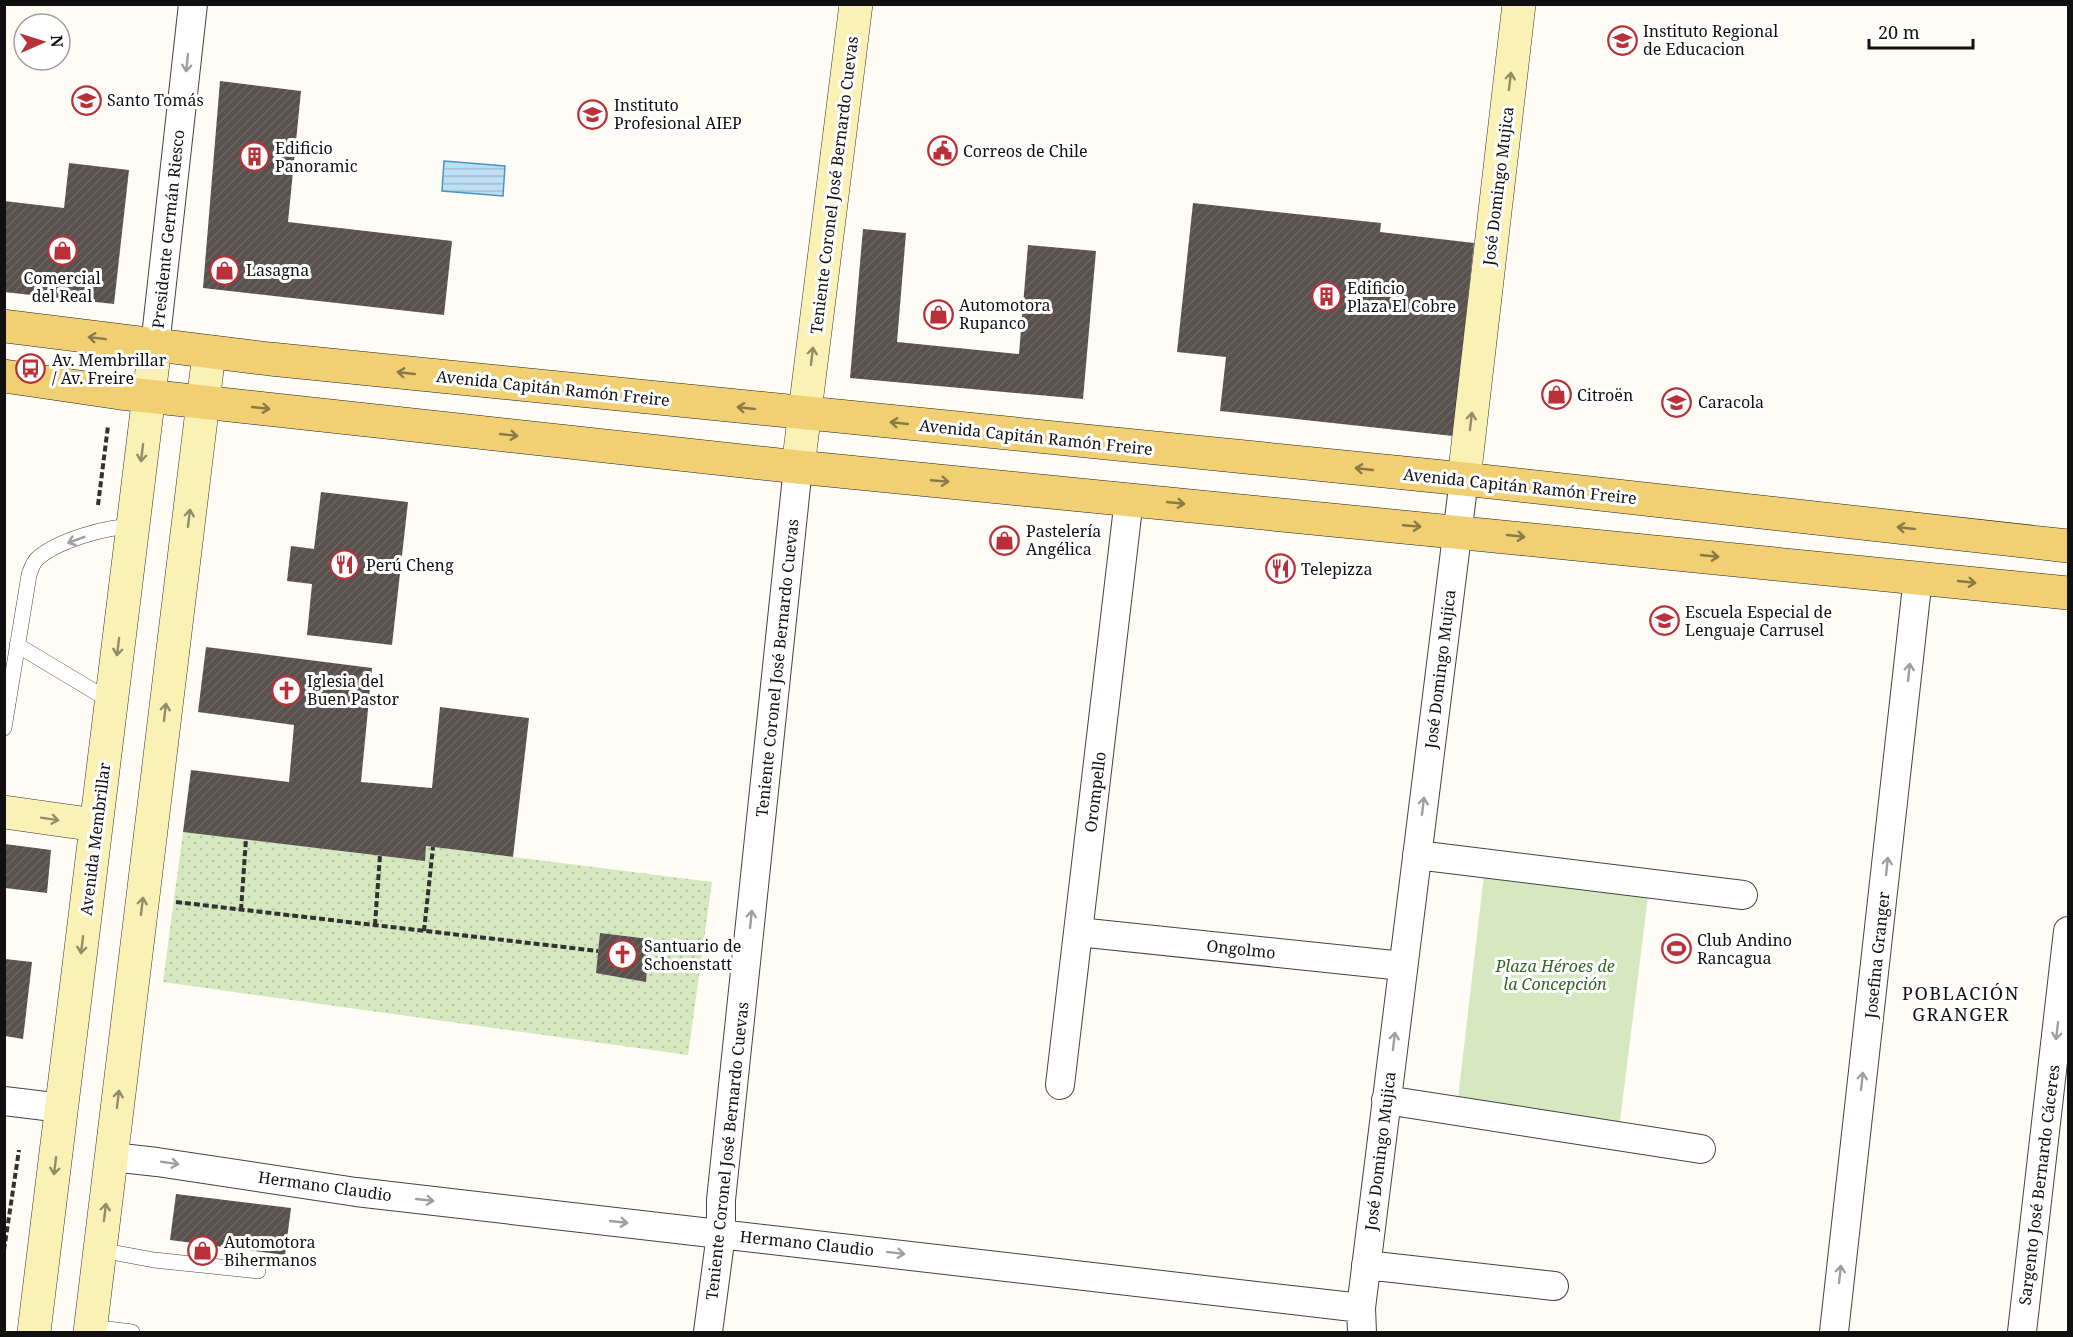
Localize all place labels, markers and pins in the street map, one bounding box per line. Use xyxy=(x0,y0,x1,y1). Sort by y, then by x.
place label: Instituto Regional de Educacion xyxy=(1643,20,1778,60)
school or university icon: Instituto Regional de Educacion xyxy=(1606,24,1638,56)
school or university icon: Santo Tomás xyxy=(70,84,102,116)
place label: Santo Tomás xyxy=(107,89,204,111)
place label: Instituto Profesional AIEP xyxy=(614,94,742,134)
school or university icon: Instituto Profesional AIEP xyxy=(577,98,609,130)
public building icon: Correos de Chile xyxy=(926,135,958,167)
place label: Edificio Panoramic xyxy=(275,137,358,177)
place label: Correos de Chile xyxy=(963,140,1087,162)
building icon: Edificio Panoramic xyxy=(238,141,270,173)
shop icon: Comercial del Real xyxy=(46,234,78,266)
shop icon: Lasagna xyxy=(209,254,241,286)
place label: Lasagna xyxy=(246,259,309,281)
place label: Comercial del Real xyxy=(23,267,101,307)
place label: Edificio Plaza El Cobre xyxy=(1347,277,1456,317)
building icon: Edificio Plaza El Cobre xyxy=(1310,281,1342,313)
place label: Automotora Rupanco xyxy=(959,294,1050,334)
shop icon: Automotora Rupanco xyxy=(922,298,954,330)
place label: Av. Membrillar / Av. Freire xyxy=(52,349,167,389)
bus stop icon: Av. Membrillar / Av. Freire xyxy=(15,353,47,385)
shop icon: Citroën xyxy=(1540,379,1572,411)
place label: Citroën xyxy=(1577,384,1633,406)
school or university icon: Caracola xyxy=(1661,386,1693,418)
place label: Caracola xyxy=(1698,391,1764,413)
place label: Pastelería Angélica xyxy=(1026,520,1101,560)
shop icon: Pastelería Angélica xyxy=(989,524,1021,556)
restaurant icon: Perú Cheng xyxy=(329,549,361,581)
restaurant icon: Telepizza xyxy=(1264,553,1296,585)
place label: Perú Cheng xyxy=(366,554,454,576)
place label: Telepizza xyxy=(1301,558,1372,580)
place label: Escuela Especial de Lenguaje Carrusel xyxy=(1685,601,1832,641)
school or university icon: Escuela Especial de Lenguaje Carrusel xyxy=(1648,605,1680,637)
place label: Iglesia del Buen Pastor xyxy=(307,670,399,710)
church icon: Iglesia del Buen Pastor xyxy=(270,674,302,706)
place label: Club Andino Rancagua xyxy=(1697,929,1792,969)
sports icon: Club Andino Rancagua xyxy=(1660,933,1692,965)
place label: Santuario de Schoenstatt xyxy=(644,935,741,975)
church icon: Santuario de Schoenstatt xyxy=(607,939,639,971)
place label: Automotora Bihermanos xyxy=(224,1231,317,1271)
shop icon: Automotora Bihermanos xyxy=(187,1235,219,1267)

